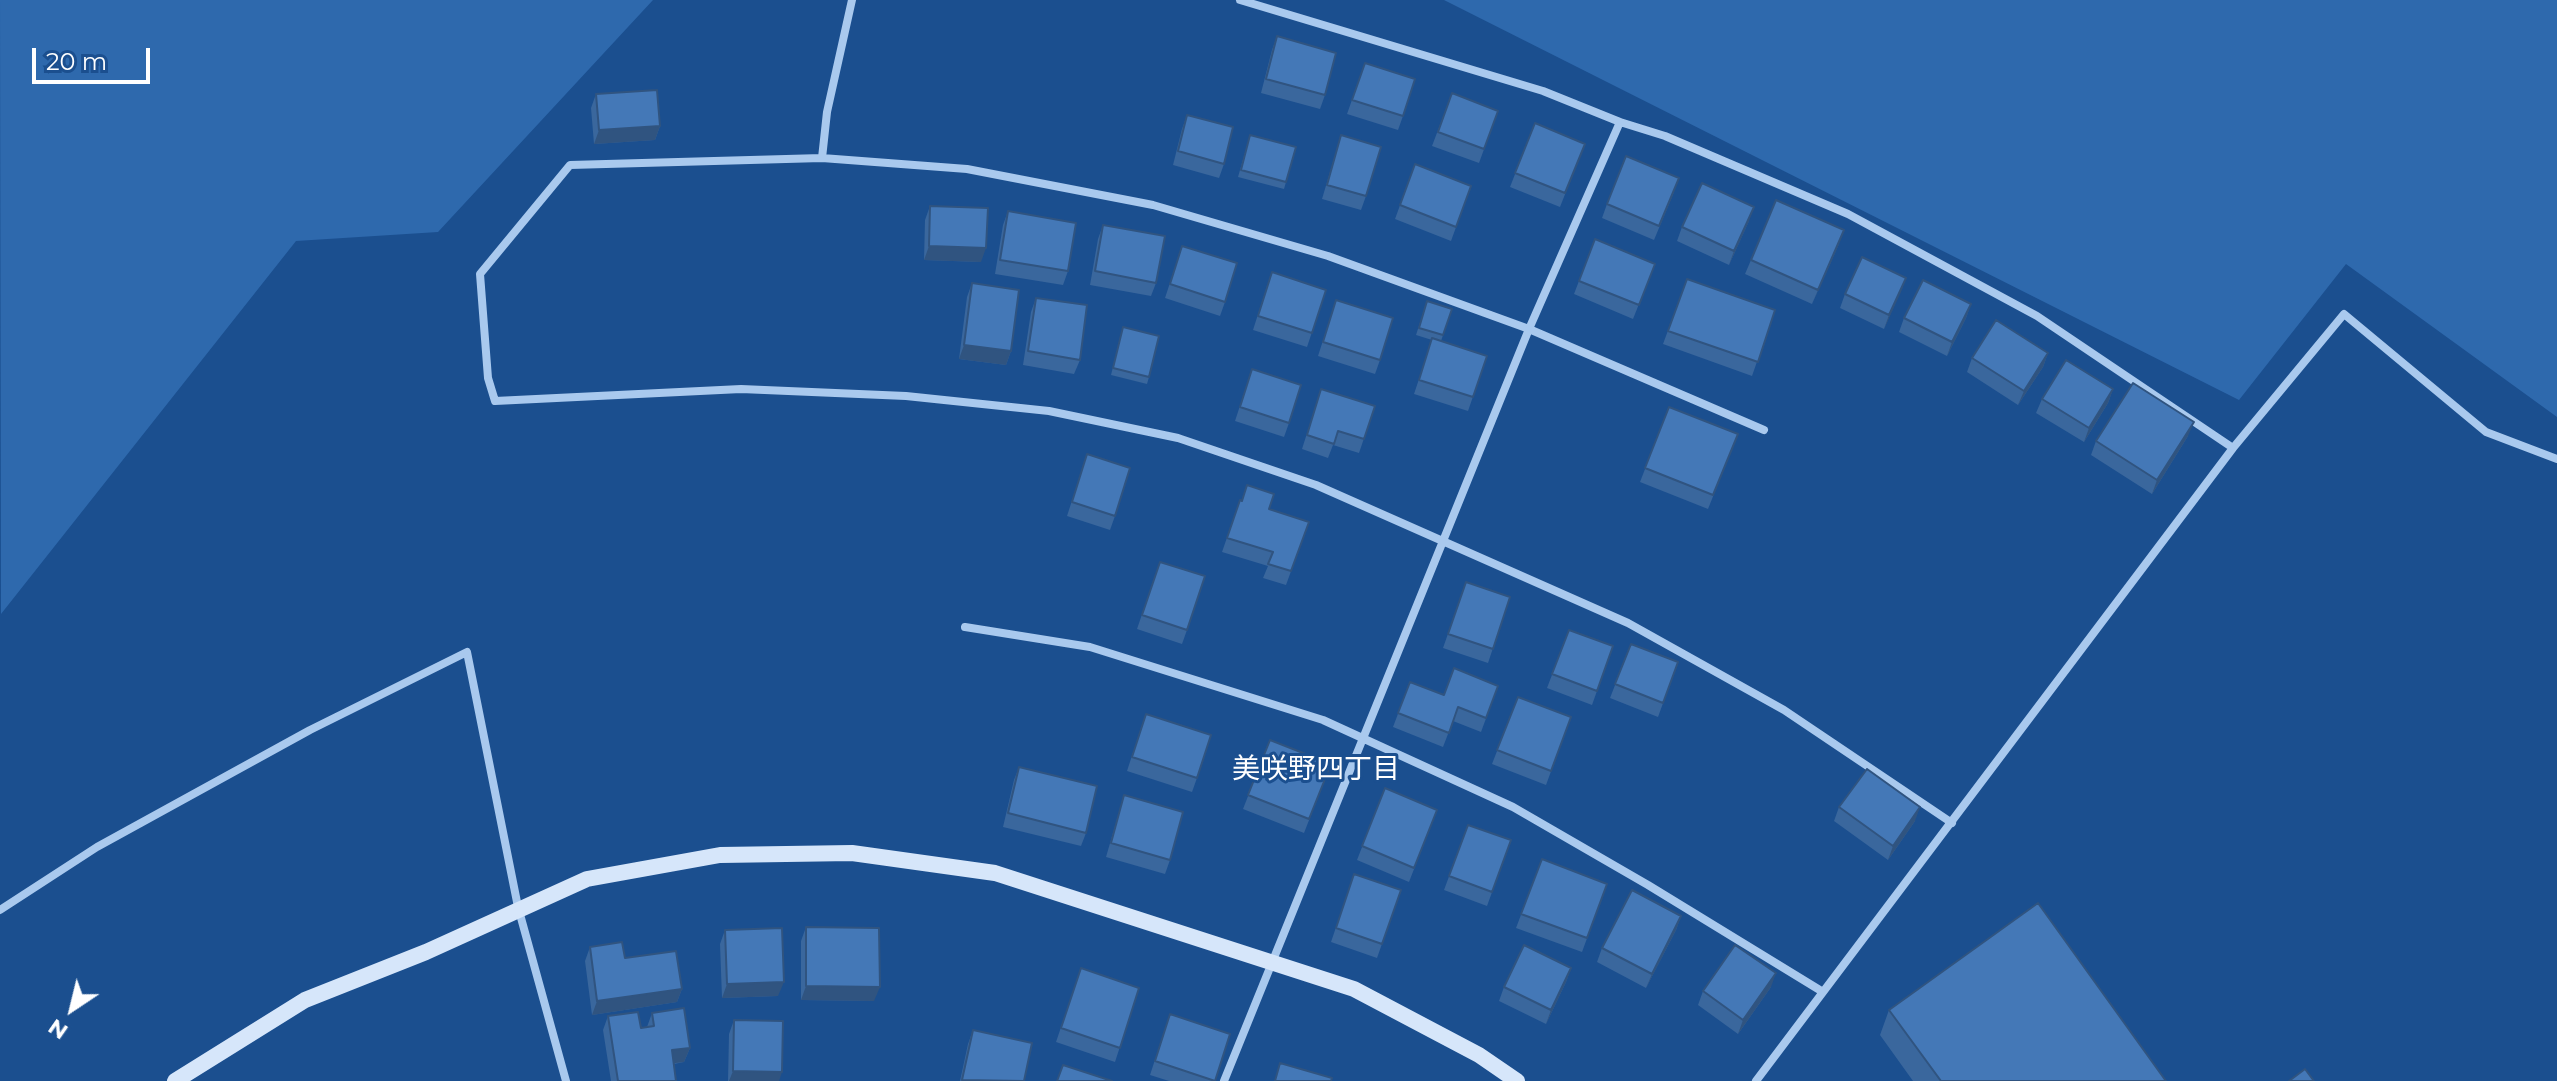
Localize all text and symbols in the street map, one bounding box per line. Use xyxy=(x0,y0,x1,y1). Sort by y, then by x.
scale bar xyxy=(36,32,154,82)
text: 20 m xyxy=(46,47,107,76)
district label: 美咲野四丁目 xyxy=(1232,753,1400,787)
north arrow xyxy=(32,969,112,1049)
text: N xyxy=(43,1013,73,1045)

